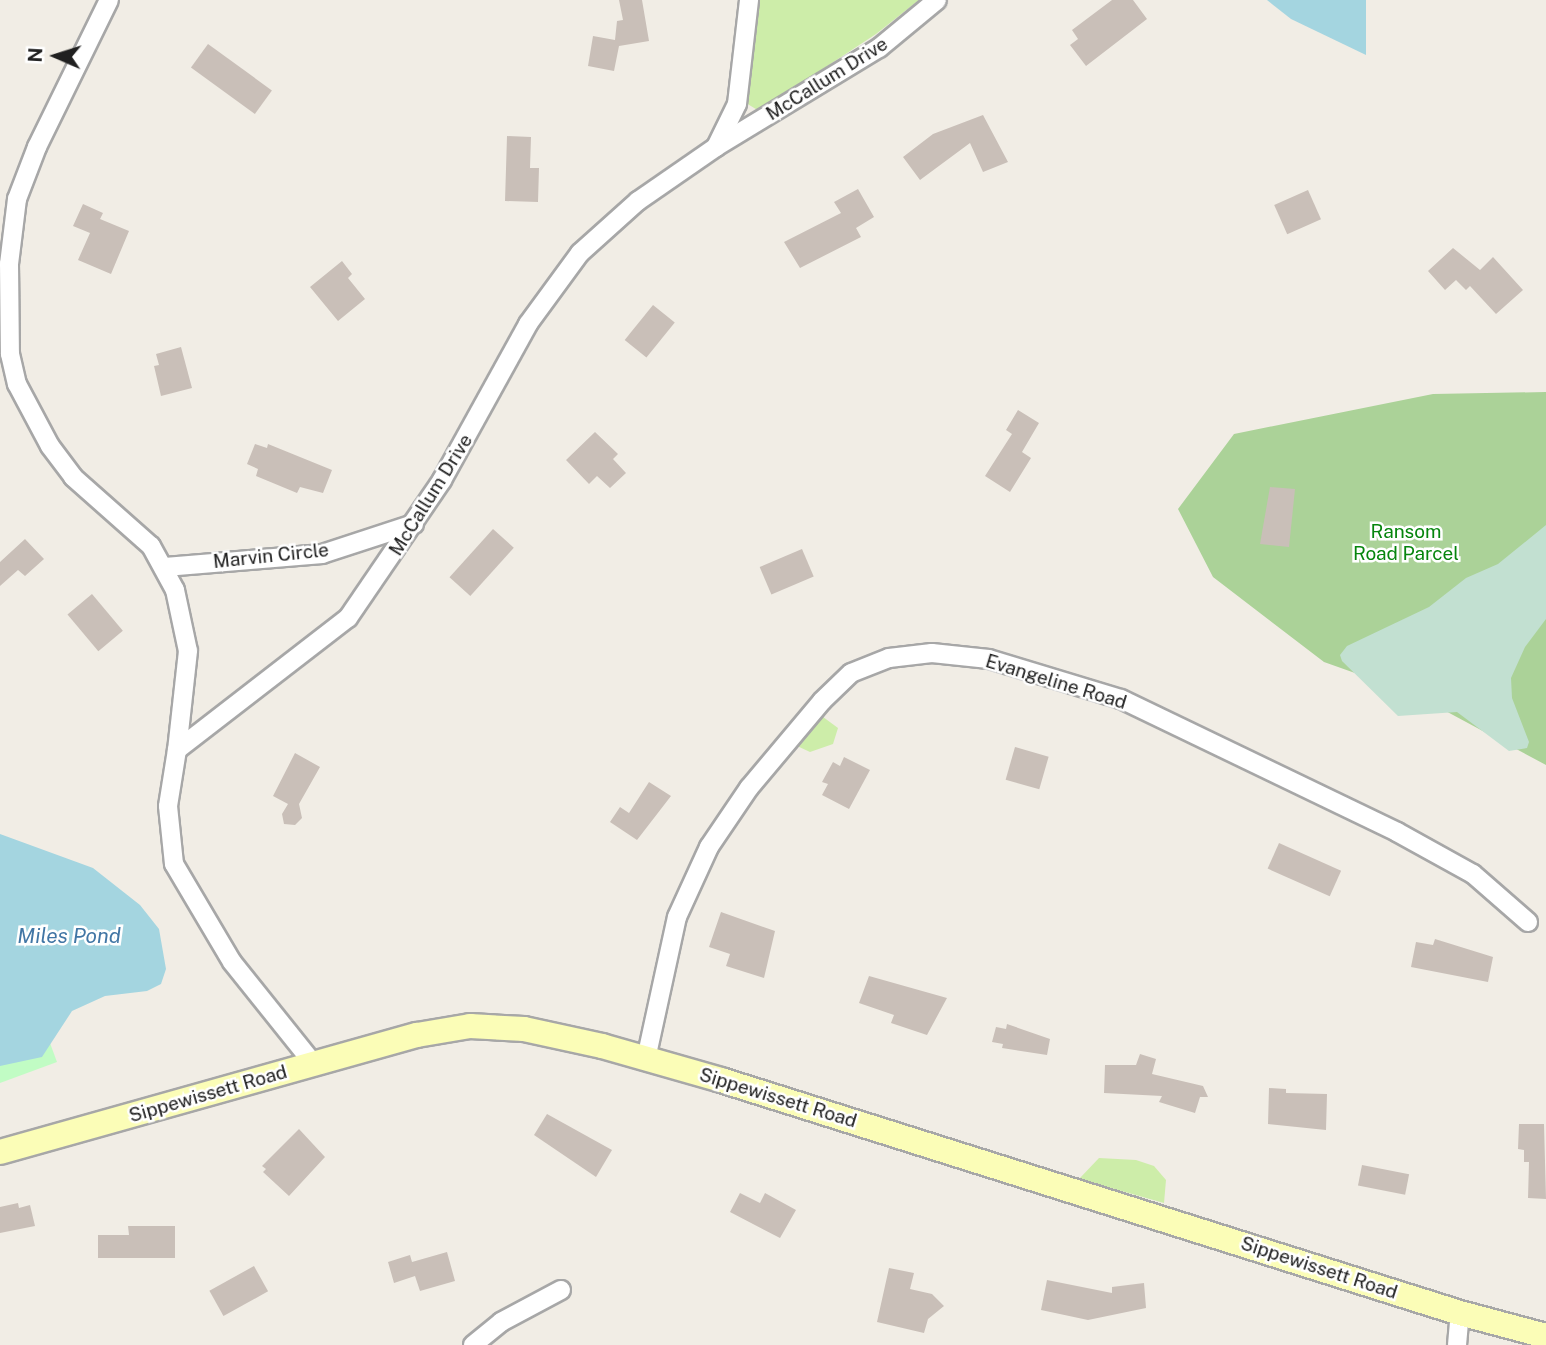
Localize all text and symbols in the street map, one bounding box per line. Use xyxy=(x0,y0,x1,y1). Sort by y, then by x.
north arrow xyxy=(21,21,91,91)
street label: McCallum Drive xyxy=(762,32,892,126)
text: N xyxy=(24,47,46,63)
street label: McCallum Drive xyxy=(384,430,478,560)
park label: Ransom Road Parcel xyxy=(1353,521,1459,565)
street label: Marvin Circle xyxy=(212,539,330,573)
street label: Evangeline Road xyxy=(983,650,1129,714)
water label: Miles Pond xyxy=(17,923,121,949)
street label: Sippewissett Road xyxy=(126,1061,290,1127)
street label: Sippewissett Road xyxy=(697,1063,859,1133)
street label: Sippewissett Road xyxy=(1238,1232,1400,1304)

